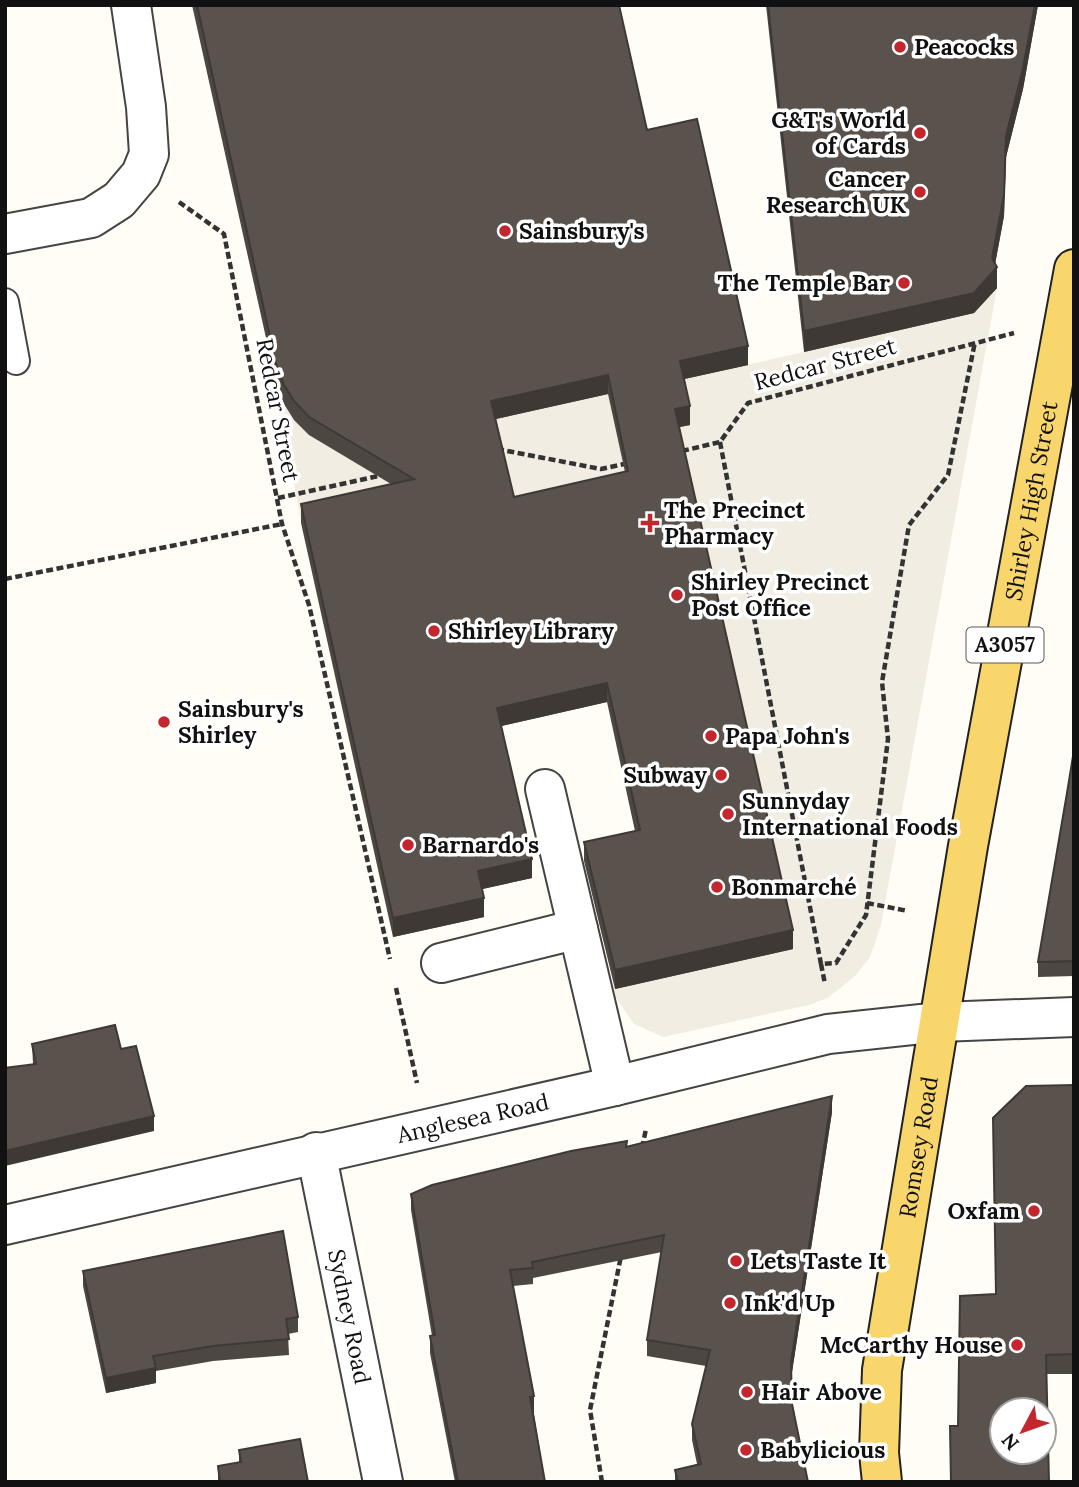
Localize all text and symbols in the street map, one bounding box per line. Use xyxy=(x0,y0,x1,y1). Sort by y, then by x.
place label: Peacocks xyxy=(914,32,1014,61)
marker: Peacocks xyxy=(892,39,908,55)
place label: G&T's World of Cards xyxy=(771,105,906,160)
marker: G&T's World of Cards xyxy=(912,125,928,141)
place label: Cancer Research UK xyxy=(766,164,907,219)
marker: Cancer Research UK xyxy=(912,184,928,200)
place label: Sainsbury's xyxy=(519,216,645,245)
marker: Sainsbury's xyxy=(497,223,513,239)
place label: The Temple Bar xyxy=(717,268,890,297)
marker: The Temple Bar xyxy=(896,275,912,291)
street label: Redcar Street xyxy=(751,331,899,396)
street label: Redcar Street xyxy=(250,336,307,484)
street label: Shirley High Street xyxy=(998,399,1063,603)
place label: The Precinct Pharmacy xyxy=(664,495,806,550)
marker: The Precinct Pharmacy xyxy=(642,515,658,531)
place label: Shirley Precinct Post Office xyxy=(691,567,869,622)
marker: Shirley Precinct Post Office xyxy=(669,587,685,603)
place label: Shirley Library xyxy=(448,616,614,645)
marker: Shirley Library xyxy=(426,623,442,639)
road number: A3057 xyxy=(967,628,1044,662)
place label: Sainsbury's Shirley xyxy=(178,694,304,749)
marker: Sainsbury's Shirley xyxy=(156,714,172,730)
place label: Papa John's xyxy=(725,721,850,750)
marker: Papa John's xyxy=(703,728,719,744)
place label: Subway xyxy=(623,760,707,789)
marker: Subway xyxy=(713,767,729,783)
place label: Sunnyday International Foods xyxy=(742,786,958,841)
marker: Sunnyday International Foods xyxy=(720,806,736,822)
place label: Barnardo's xyxy=(422,830,539,859)
marker: Barnardo's xyxy=(400,837,416,853)
place label: Bonmarché xyxy=(731,872,857,901)
marker: Bonmarché xyxy=(709,879,725,895)
street label: Romsey Road xyxy=(892,1074,944,1220)
street label: Anglesea Road xyxy=(393,1086,552,1149)
place label: Oxfam xyxy=(948,1196,1020,1225)
marker: Oxfam xyxy=(1026,1203,1042,1219)
place label: Lets Taste It xyxy=(750,1246,887,1275)
street label: Sydney Road xyxy=(322,1247,378,1387)
marker: Lets Taste It xyxy=(728,1253,744,1269)
place label: Ink'd Up xyxy=(744,1288,835,1317)
marker: Ink'd Up xyxy=(722,1295,738,1311)
place label: McCarthy House xyxy=(820,1330,1003,1359)
marker: McCarthy House xyxy=(1009,1337,1025,1353)
place label: Hair Above xyxy=(761,1377,882,1406)
marker: Hair Above xyxy=(739,1384,755,1400)
north arrow xyxy=(988,1396,1058,1466)
text: N xyxy=(996,1429,1024,1456)
place label: Babylicious xyxy=(760,1435,885,1464)
marker: Babylicious xyxy=(738,1442,754,1458)

